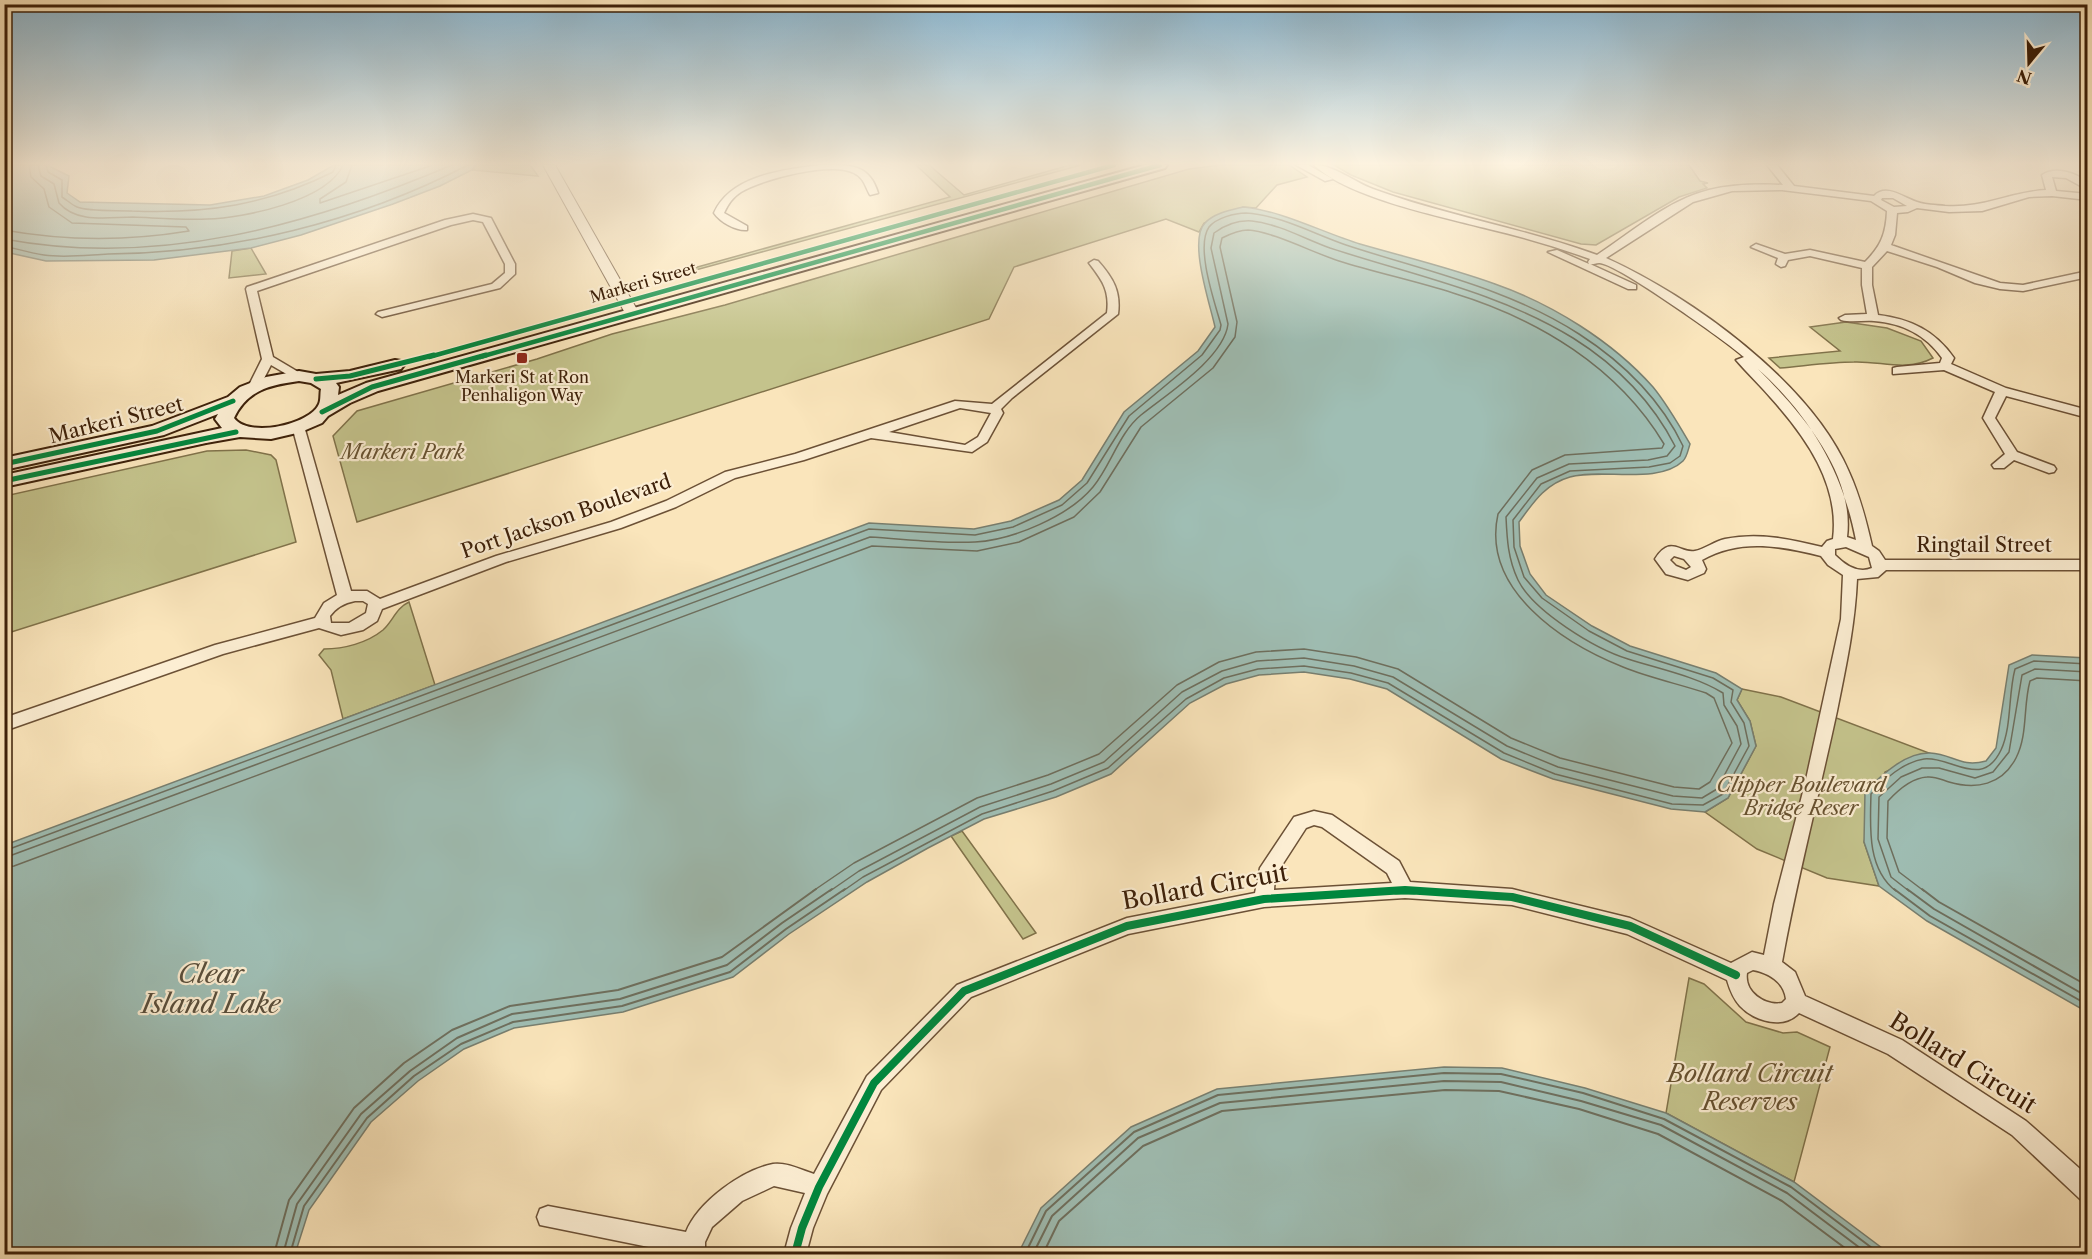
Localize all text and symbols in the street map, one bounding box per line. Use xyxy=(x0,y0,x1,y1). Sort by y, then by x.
north arrow xyxy=(1999,33,2059,93)
text: N xyxy=(2014,65,2034,89)
street label: Markeri Street xyxy=(587,257,699,307)
marker: Markeri St at Ron Penhaligon Way xyxy=(515,351,529,365)
place label: Markeri St at Ron Penhaligon Way xyxy=(455,367,589,405)
street label: Markeri Street xyxy=(46,392,186,448)
park label: Markeri Park xyxy=(339,440,465,464)
street label: Port Jackson Boulevard xyxy=(458,469,674,563)
street label: Ringtail Street xyxy=(1916,533,2052,557)
park label: Clipper Boulevard Bridge Reser xyxy=(1716,773,1888,820)
street label: Bollard Circuit xyxy=(1120,858,1291,915)
water label: Clear Island Lake xyxy=(140,958,282,1020)
street label: Bollard Circuit xyxy=(1884,1006,2043,1120)
park label: Bollard Circuit Reserves xyxy=(1665,1059,1834,1116)

